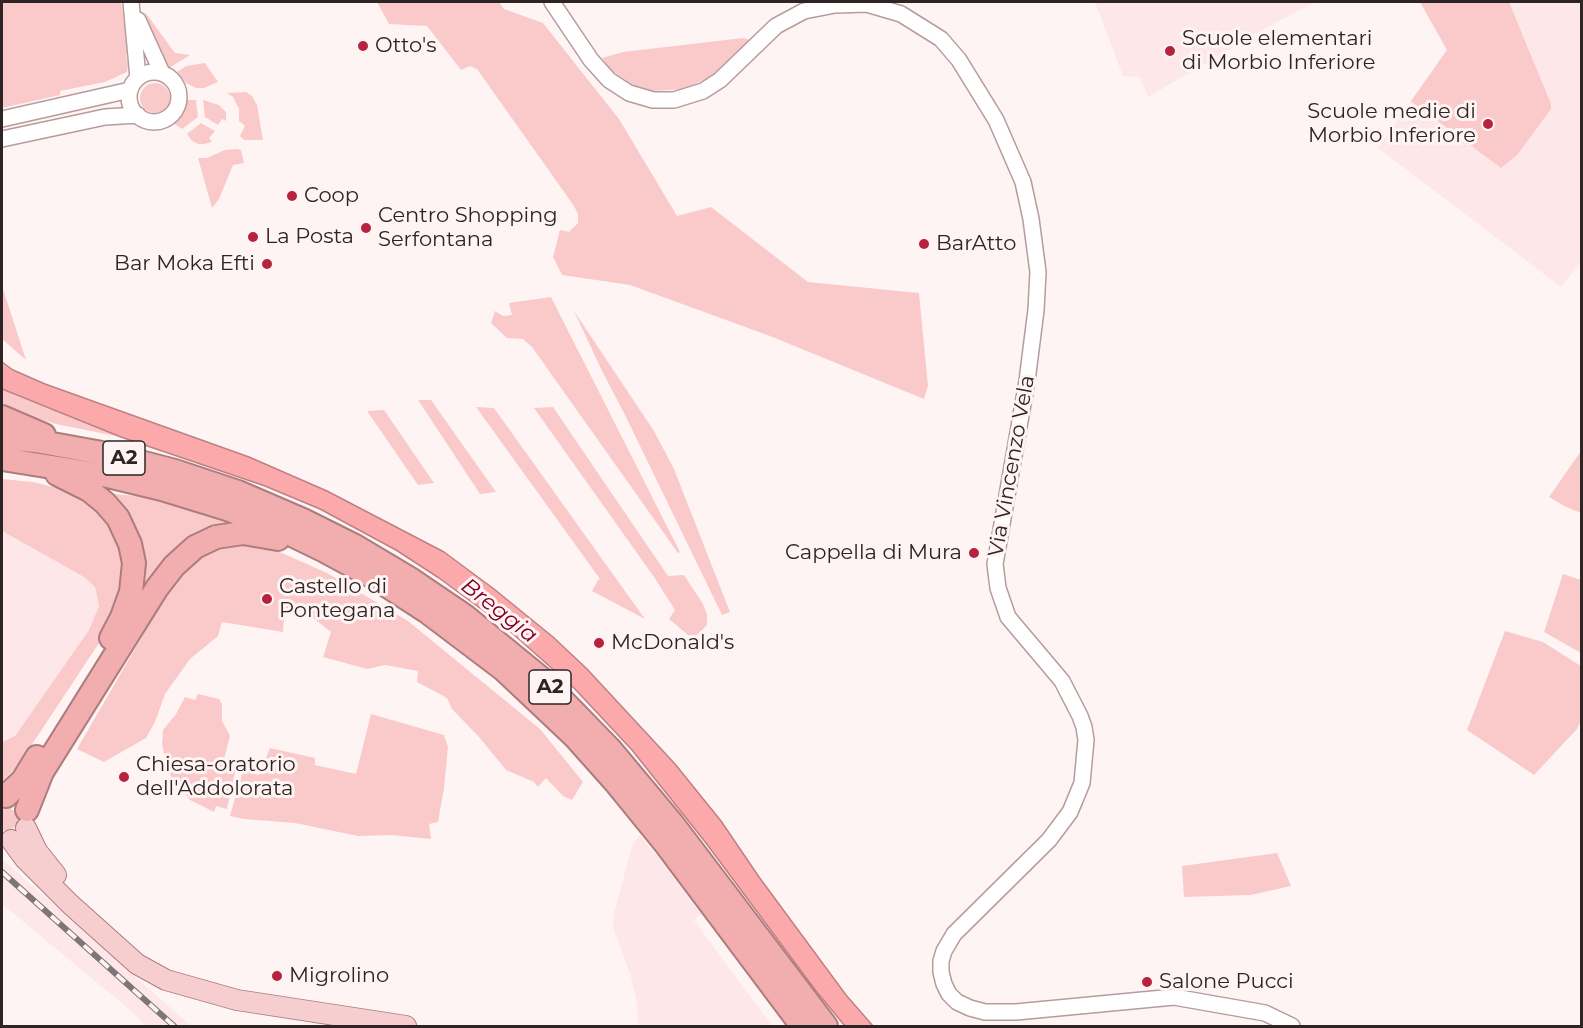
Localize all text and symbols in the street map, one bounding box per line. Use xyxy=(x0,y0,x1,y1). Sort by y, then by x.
place label: Scuole elementari di Morbio Inferiore xyxy=(1182,26,1375,76)
place label: Otto's xyxy=(375,33,436,59)
marker: Otto's xyxy=(356,39,370,53)
marker: Scuole elementari di Morbio Inferiore xyxy=(1163,44,1177,58)
place label: Scuole medie di Morbio Inferiore xyxy=(1307,99,1476,149)
marker: Scuole medie di Morbio Inferiore xyxy=(1481,117,1495,131)
place label: Coop xyxy=(304,183,359,209)
marker: Coop xyxy=(285,189,299,203)
place label: Centro Shopping Serfontana xyxy=(378,203,558,253)
marker: Centro Shopping Serfontana xyxy=(359,221,373,235)
place label: La Posta xyxy=(265,224,354,250)
marker: La Posta xyxy=(246,230,260,244)
place label: BarAtto xyxy=(936,231,1016,257)
marker: BarAtto xyxy=(917,237,931,251)
place label: Bar Moka Efti xyxy=(114,251,255,277)
marker: Bar Moka Efti xyxy=(260,257,274,271)
street label: Via Vincenzo Vela xyxy=(984,373,1040,559)
road number: A2 xyxy=(103,441,145,475)
place label: Cappella di Mura xyxy=(785,540,962,566)
marker: Cappella di Mura xyxy=(967,546,981,560)
water label: Breggia xyxy=(456,573,542,649)
place label: Castello di Pontegana xyxy=(279,574,395,624)
marker: Castello di Pontegana xyxy=(260,592,274,606)
place label: McDonald's xyxy=(611,630,734,656)
marker: McDonald's xyxy=(592,636,606,650)
road number: A2 xyxy=(529,670,571,704)
place label: Chiesa-oratorio dell'Addolorata xyxy=(136,752,296,802)
marker: Chiesa-oratorio dell'Addolorata xyxy=(117,770,131,784)
place label: Migrolino xyxy=(289,963,389,989)
marker: Migrolino xyxy=(270,969,284,983)
place label: Salone Pucci xyxy=(1159,969,1294,995)
marker: Salone Pucci xyxy=(1140,975,1154,989)

